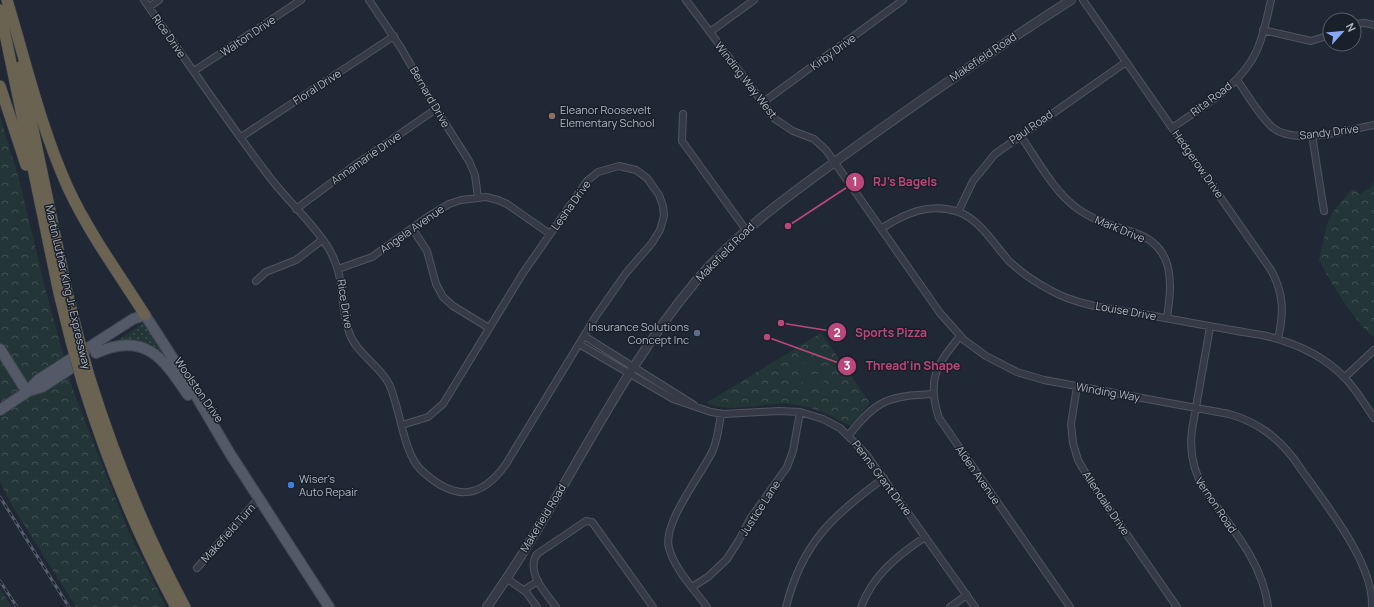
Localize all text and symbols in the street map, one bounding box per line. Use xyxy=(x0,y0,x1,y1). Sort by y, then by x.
street label: Rice Drive xyxy=(149,11,190,61)
street label: Walton Drive xyxy=(217,11,279,60)
north arrow xyxy=(1322,12,1362,52)
text: N xyxy=(1343,20,1360,34)
street label: Makefield Road xyxy=(946,29,1019,84)
street label: Kirby Drive xyxy=(807,30,859,73)
street label: Winding Way West xyxy=(712,38,781,121)
street label: Bernard Drive xyxy=(407,64,454,130)
street label: Floral Drive xyxy=(290,65,344,108)
street label: Rita Road xyxy=(1187,78,1234,119)
place label: Eleanor Roosevelt Elementary School xyxy=(560,102,655,130)
street label: Paul Road xyxy=(1006,106,1055,147)
marker: Eleanor Roosevelt Elementary School xyxy=(547,111,557,121)
street label: Sandy Drive xyxy=(1298,120,1360,143)
street label: Annamarie Drive xyxy=(328,127,404,187)
street label: Hedgerow Drive xyxy=(1169,127,1228,201)
callout: RJ's Bagels xyxy=(845,170,945,194)
text: 1 xyxy=(852,173,858,190)
text: RJ's Bagels xyxy=(873,173,938,190)
street label: Lesha Drive xyxy=(547,176,594,233)
street label: Angela Avenue xyxy=(377,201,447,256)
street label: Martin Luther King Jr. Expressway xyxy=(42,203,95,371)
street label: Mark Drive xyxy=(1093,212,1148,246)
street label: Makefield Road xyxy=(692,219,757,284)
street label: Rice Drive xyxy=(334,278,357,330)
street label: Louise Drive xyxy=(1095,298,1158,323)
place label: Insurance Solutions Concept Inc xyxy=(589,319,689,347)
callout: Sports Pizza xyxy=(827,320,935,344)
text: 2 xyxy=(833,324,841,341)
text: Sports Pizza xyxy=(855,324,927,341)
marker: Insurance Solutions Concept Inc xyxy=(692,328,702,338)
street label: Woolston Drive xyxy=(171,354,228,426)
callout: Thread'in Shape xyxy=(837,354,968,378)
text: 3 xyxy=(844,357,851,374)
text: Thread'in Shape xyxy=(866,357,960,374)
street label: Winding Way xyxy=(1075,378,1142,405)
street label: Penns Grant Drive xyxy=(849,437,916,519)
street label: Alden Avenue xyxy=(953,442,1005,508)
street label: Allendale Drive xyxy=(1079,468,1134,538)
place label: Wiser's Auto Repair xyxy=(299,471,358,499)
street label: Vernon Road xyxy=(1192,474,1241,536)
street label: Justice Lane xyxy=(736,477,783,538)
marker: Wiser's Auto Repair xyxy=(286,480,296,490)
street label: Makefield Road xyxy=(516,481,569,555)
street label: Makefield Turn xyxy=(197,500,258,565)

